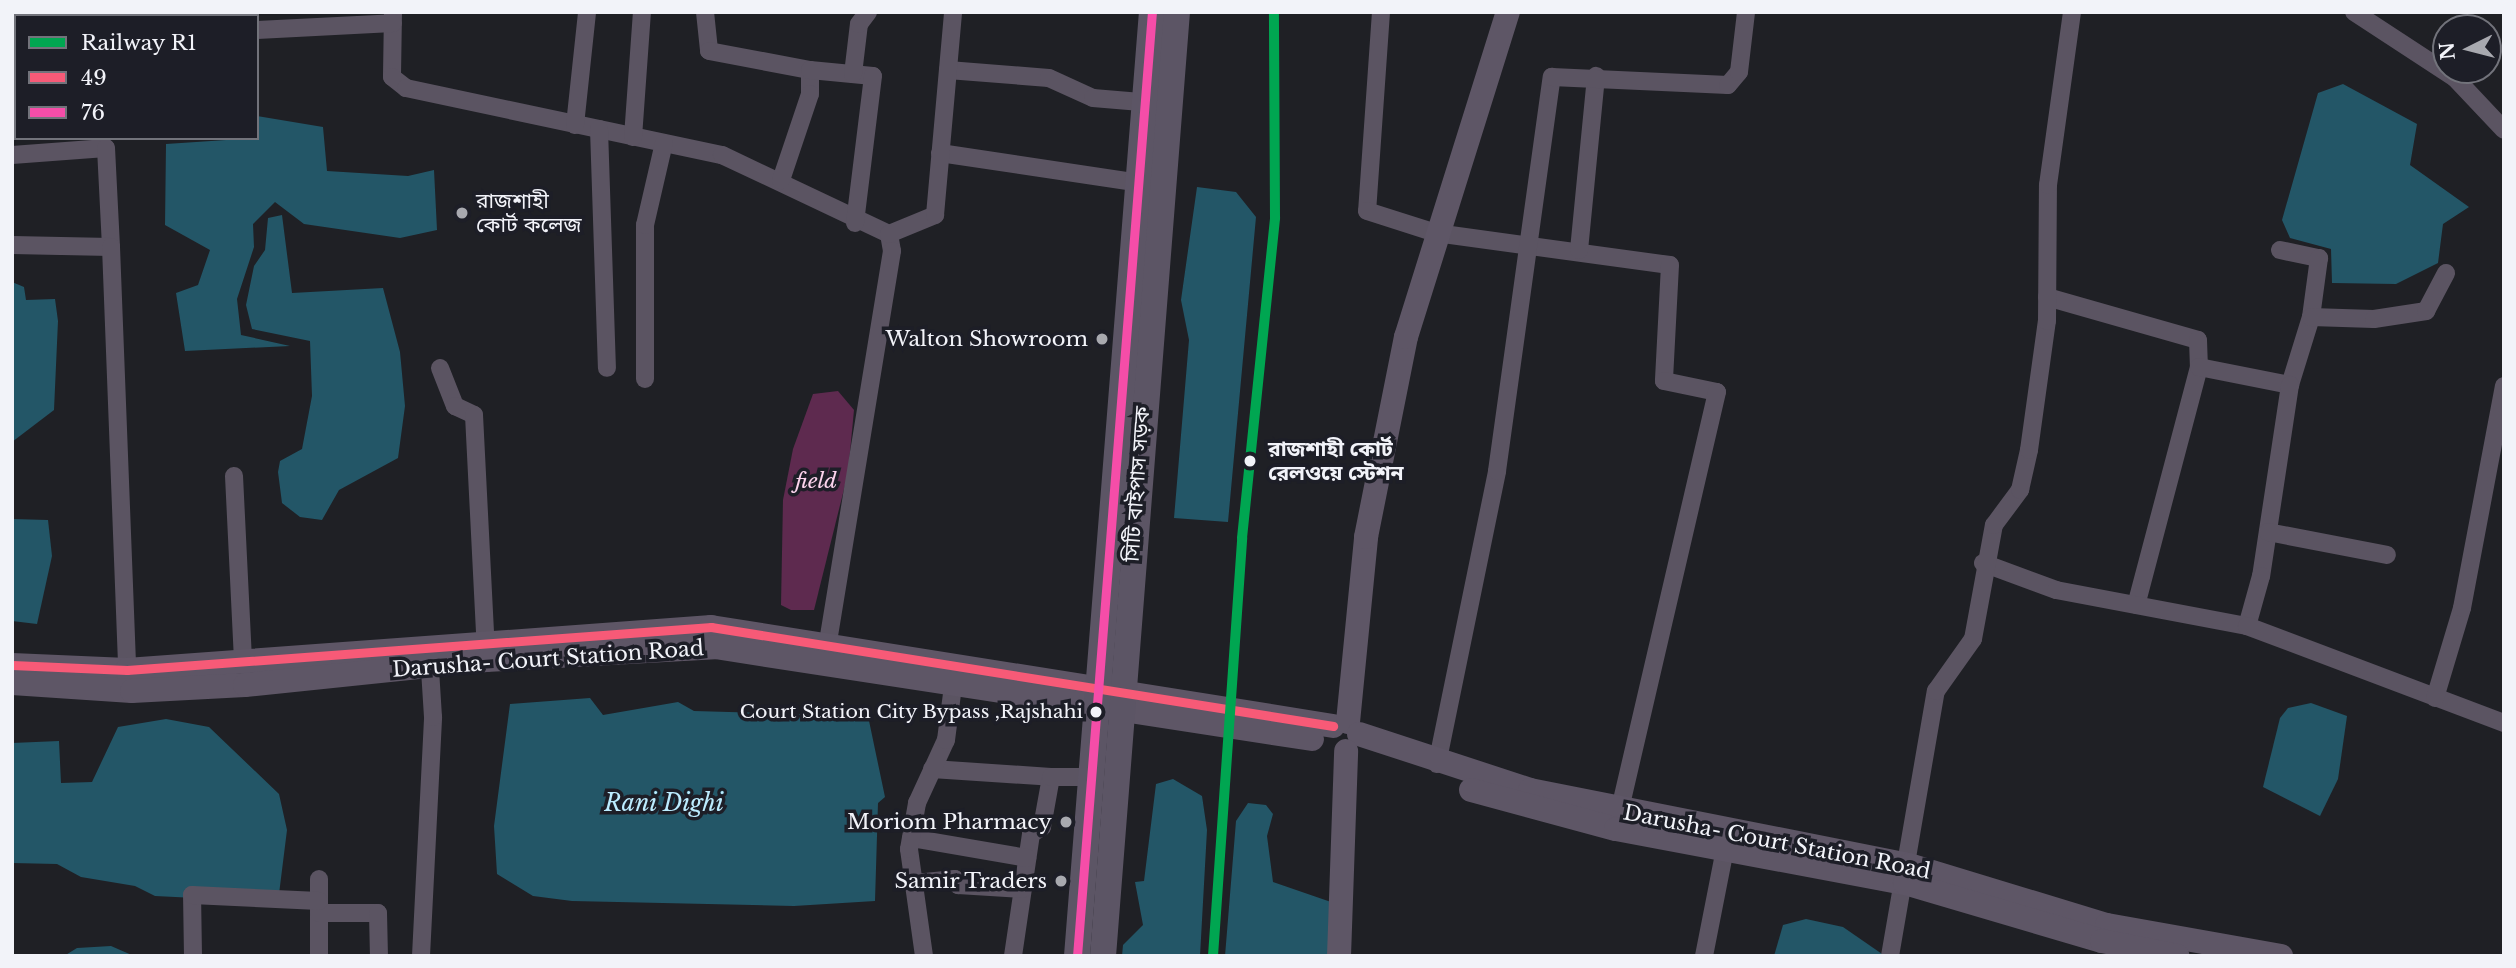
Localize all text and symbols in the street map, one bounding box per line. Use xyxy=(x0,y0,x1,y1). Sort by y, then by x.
legend xyxy=(14,14,259,140)
north arrow xyxy=(2432,14,2502,84)
text: Railway R1 xyxy=(81,30,197,56)
text: N xyxy=(2435,41,2460,61)
text: 49 xyxy=(81,65,107,91)
text: 76 xyxy=(81,100,105,126)
place label: রাজশাহী কোর্ট কলেজ xyxy=(476,188,582,238)
marker: রাজশাহী কোর্ট কলেজ xyxy=(454,205,470,221)
place label: Walton Showroom xyxy=(886,326,1088,352)
marker: Walton Showroom xyxy=(1094,331,1110,347)
street label: সিটি বাইপাস সড়ক xyxy=(1119,405,1155,563)
place label: রাজশাহী কোর্ট রেলওয়ে স্টেশন xyxy=(1268,436,1404,486)
marker: রাজশাহী কোর্ট রেলওয়ে স্টেশন xyxy=(1239,450,1261,472)
park label: field xyxy=(795,468,837,494)
street label: Darusha- Court Station Road xyxy=(391,636,705,682)
place label: Court Station City Bypass ,Rajshahi xyxy=(739,701,1083,723)
marker: Court Station City Bypass ,Rajshahi xyxy=(1089,705,1103,719)
water label: Rani Dighi xyxy=(604,789,724,817)
street label: Darusha- Court Station Road xyxy=(1621,800,1933,884)
place label: Moriom Pharmacy xyxy=(847,809,1052,835)
marker: Moriom Pharmacy xyxy=(1058,814,1074,830)
place label: Samir Traders xyxy=(893,868,1047,894)
marker: Samir Traders xyxy=(1053,873,1069,889)

